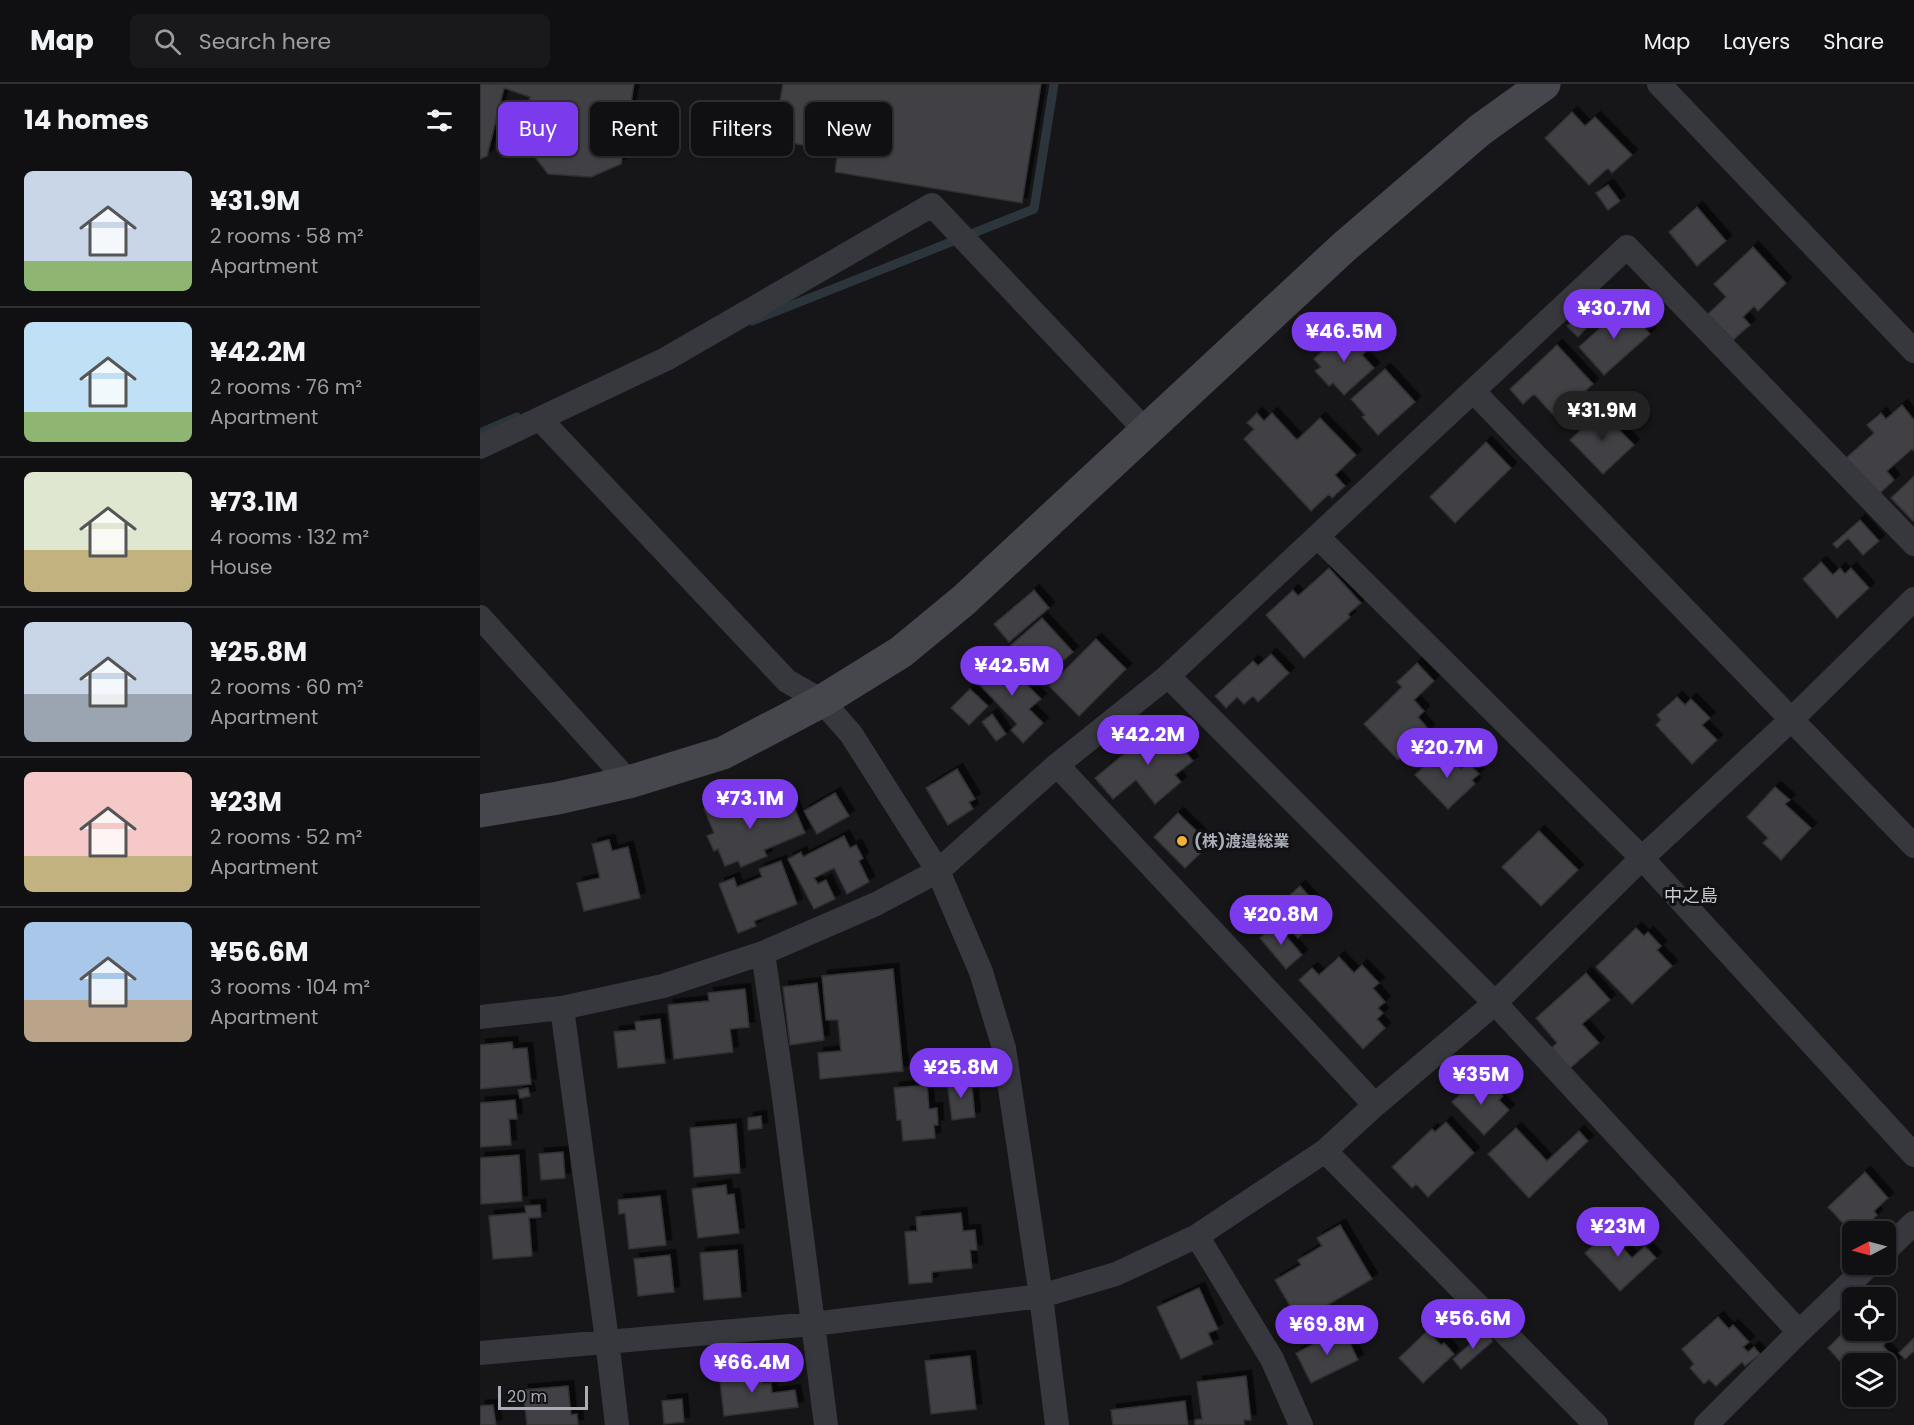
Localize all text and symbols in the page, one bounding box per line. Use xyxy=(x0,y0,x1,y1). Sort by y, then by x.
search box xyxy=(130,14,550,68)
text: Map xyxy=(30,21,94,60)
icon: search xyxy=(151,25,184,58)
text: Search here xyxy=(199,26,331,57)
text: Map xyxy=(1644,27,1690,56)
text: Layers xyxy=(1723,27,1790,56)
text: Share xyxy=(1823,27,1884,56)
text: 14 homes xyxy=(24,102,149,138)
chip: Buy xyxy=(498,102,578,156)
chip: Rent xyxy=(590,102,679,156)
chip: Filters xyxy=(691,102,793,156)
chip: New xyxy=(805,102,892,156)
icon: filters xyxy=(423,104,456,137)
text: ¥31.9M xyxy=(210,183,300,219)
icon: home xyxy=(72,195,144,267)
text: 2 rooms · 58 m² xyxy=(210,222,364,250)
text: Apartment xyxy=(210,252,318,280)
pin: ¥30.7M xyxy=(1565,289,1663,340)
text: ¥30.7M xyxy=(1577,294,1651,322)
pin: ¥46.5M xyxy=(1295,312,1393,363)
text: ¥46.5M xyxy=(1306,317,1382,345)
text: ¥42.2M xyxy=(210,334,306,370)
icon: home xyxy=(72,346,144,418)
text: 2 rooms · 76 m² xyxy=(210,373,362,401)
pin: ¥31.9M xyxy=(1553,391,1651,442)
text: ¥31.9M xyxy=(1567,396,1637,424)
text: Apartment xyxy=(210,403,318,431)
text: ¥73.1M xyxy=(210,484,298,520)
icon: home xyxy=(72,496,144,568)
text: 4 rooms · 132 m² xyxy=(210,523,369,551)
text: House xyxy=(210,553,272,581)
text: ¥25.8M xyxy=(210,634,307,670)
icon: home xyxy=(72,646,144,718)
pin: ¥42.5M xyxy=(963,646,1061,697)
text: ¥42.5M xyxy=(974,651,1050,679)
text: 2 rooms · 60 m² xyxy=(210,673,364,701)
text: Apartment xyxy=(210,703,318,731)
pin: ¥42.2M xyxy=(1099,715,1197,766)
text: ¥42.2M xyxy=(1111,720,1185,748)
pin: ¥20.7M xyxy=(1398,728,1496,779)
text: ¥20.7M xyxy=(1411,733,1483,761)
pin: ¥73.1M xyxy=(701,779,799,830)
text: ¥23M xyxy=(210,784,282,820)
text: ¥73.1M xyxy=(716,784,784,812)
icon: home xyxy=(72,796,144,868)
text: 2 rooms · 52 m² xyxy=(210,823,362,851)
place label: (株)渡邉総業 xyxy=(1194,830,1289,853)
marker: (株)渡邉総業 xyxy=(1175,834,1189,848)
text: Apartment xyxy=(210,853,318,881)
district label: 中之島 xyxy=(1664,883,1718,908)
pin: ¥20.8M xyxy=(1232,895,1330,946)
text: ¥20.8M xyxy=(1244,900,1318,928)
text: ¥56.6M xyxy=(210,934,309,970)
icon: home xyxy=(72,946,144,1018)
text: 3 rooms · 104 m² xyxy=(210,973,370,1001)
text: Apartment xyxy=(210,1003,318,1031)
pin: ¥25.8M xyxy=(912,1048,1010,1099)
text: ¥25.8M xyxy=(924,1053,998,1081)
pin: ¥35M xyxy=(1445,1055,1517,1106)
text: ¥35M xyxy=(1453,1060,1509,1088)
pin: ¥23M xyxy=(1582,1207,1654,1258)
text: ¥23M xyxy=(1590,1212,1646,1240)
north arrow xyxy=(1842,1221,1896,1275)
map controls xyxy=(1842,1221,1896,1407)
button: locate xyxy=(1842,1287,1896,1341)
pin: ¥56.6M xyxy=(1424,1299,1522,1350)
text: ¥56.6M xyxy=(1435,1304,1511,1332)
pin: ¥69.8M xyxy=(1278,1305,1376,1356)
text: ¥69.8M xyxy=(1289,1310,1365,1338)
pin: ¥66.4M xyxy=(703,1343,801,1394)
text: ¥66.4M xyxy=(714,1348,790,1376)
button: layers xyxy=(1842,1353,1896,1407)
scale bar xyxy=(498,1383,588,1410)
text: 20 m xyxy=(507,1385,547,1408)

